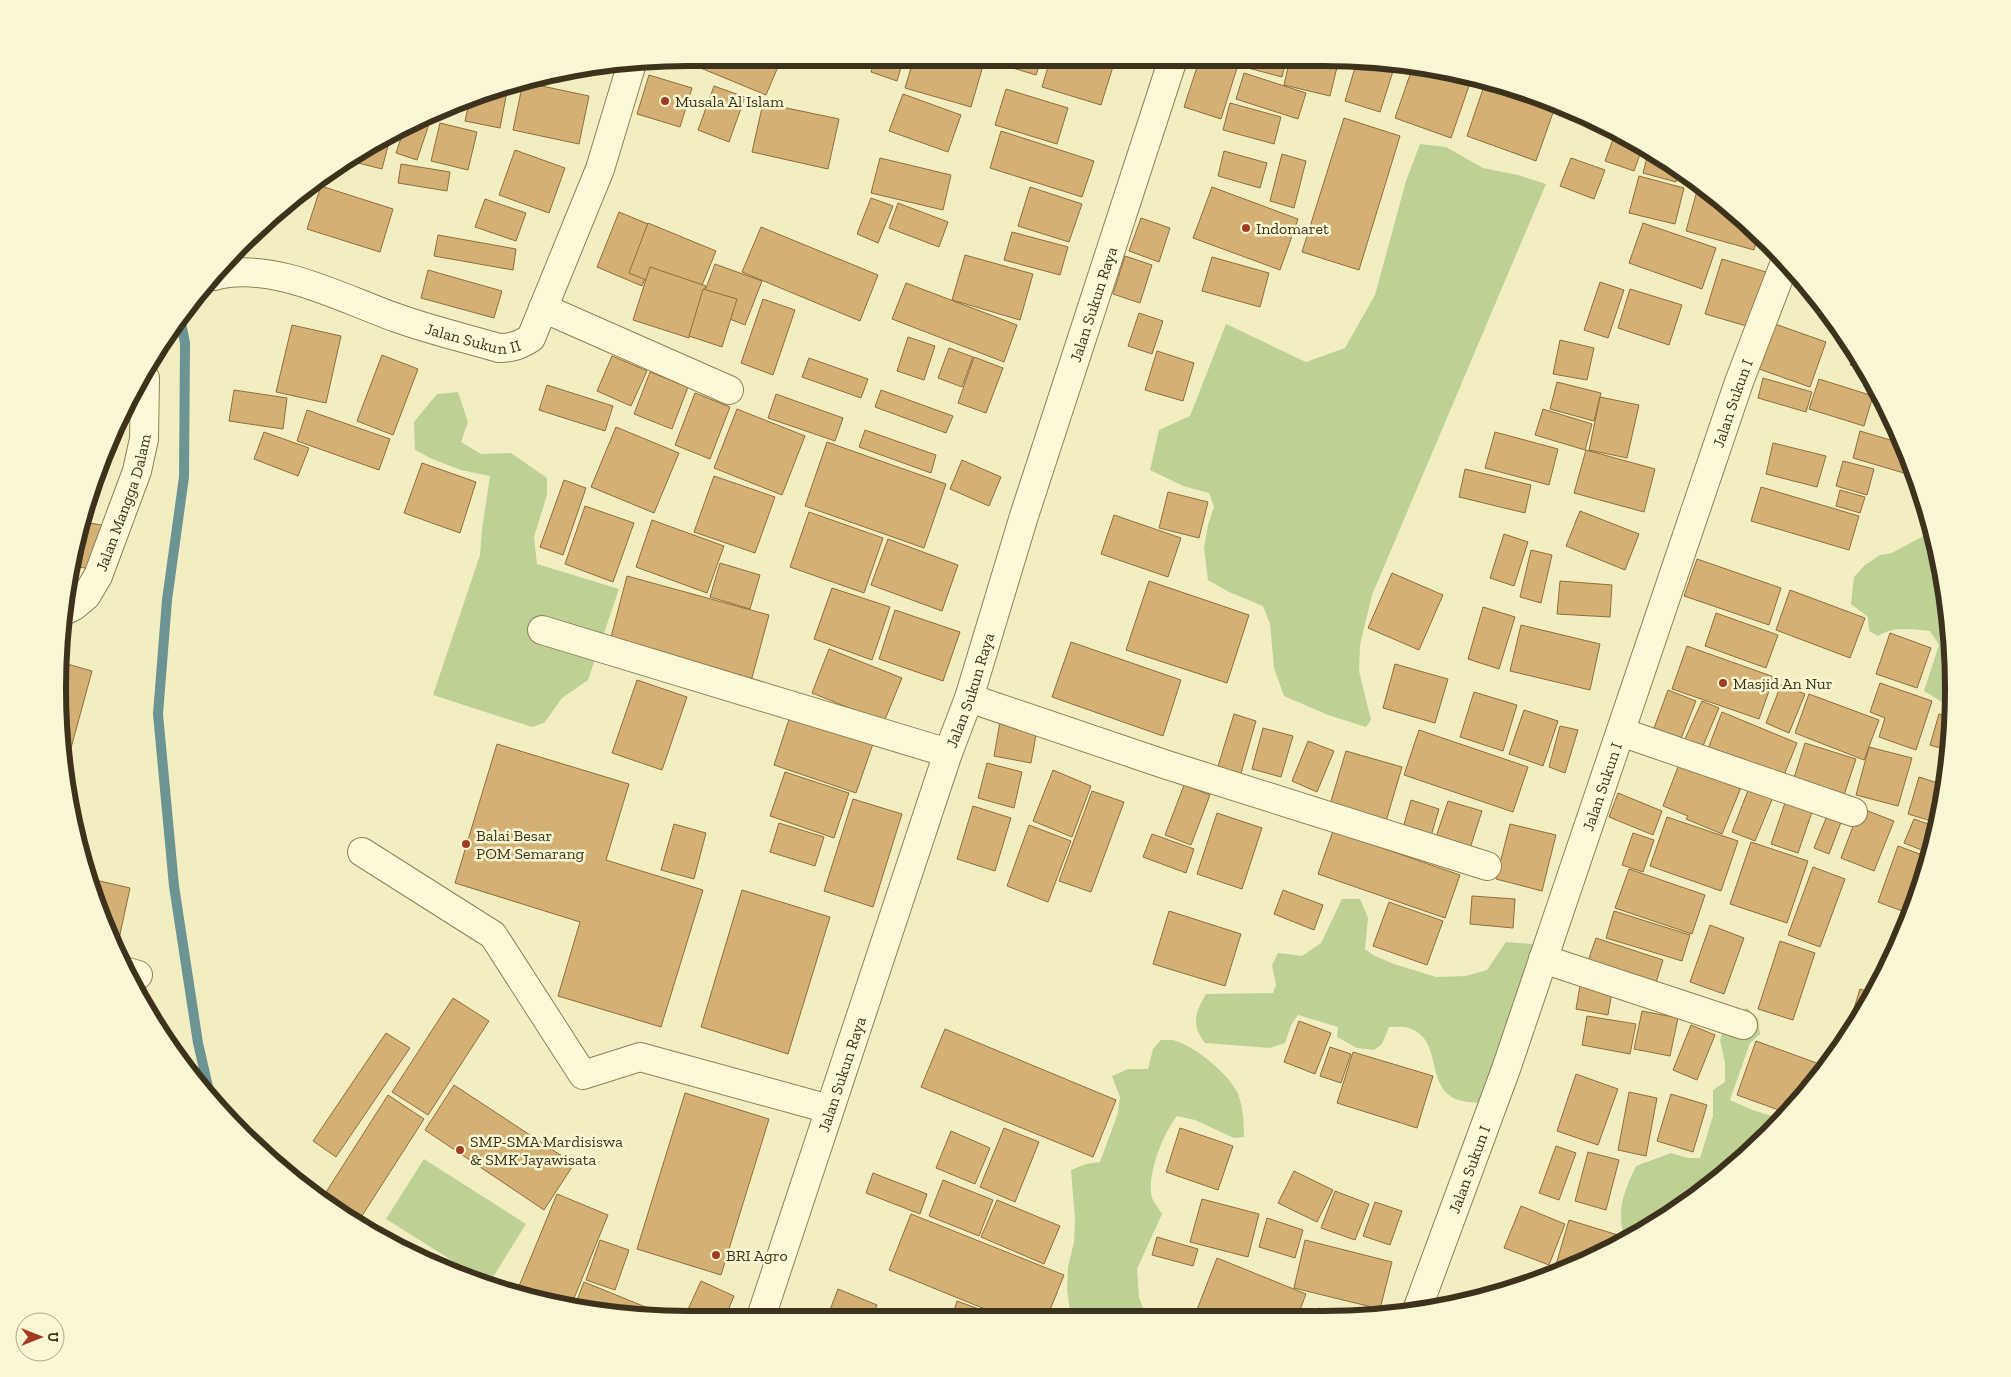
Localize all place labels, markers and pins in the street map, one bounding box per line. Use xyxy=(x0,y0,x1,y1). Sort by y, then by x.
place label: Musala Al Islam xyxy=(675,92,784,111)
marker: Musala Al Islam xyxy=(659,95,671,107)
place label: Indomaret xyxy=(1256,219,1329,238)
marker: Indomaret xyxy=(1240,222,1252,234)
place label: Masjid An Nur xyxy=(1733,674,1833,693)
marker: Masjid An Nur xyxy=(1717,677,1729,689)
place label: Balai Besar POM Semarang xyxy=(476,826,585,863)
marker: Balai Besar POM Semarang xyxy=(460,838,472,850)
place label: SMP-SMA Mardisiswa & SMK Jayawisata xyxy=(470,1132,623,1169)
marker: SMP-SMA Mardisiswa & SMK Jayawisata xyxy=(454,1144,466,1156)
place label: BRI Agro xyxy=(726,1246,788,1265)
marker: BRI Agro xyxy=(710,1249,722,1261)

